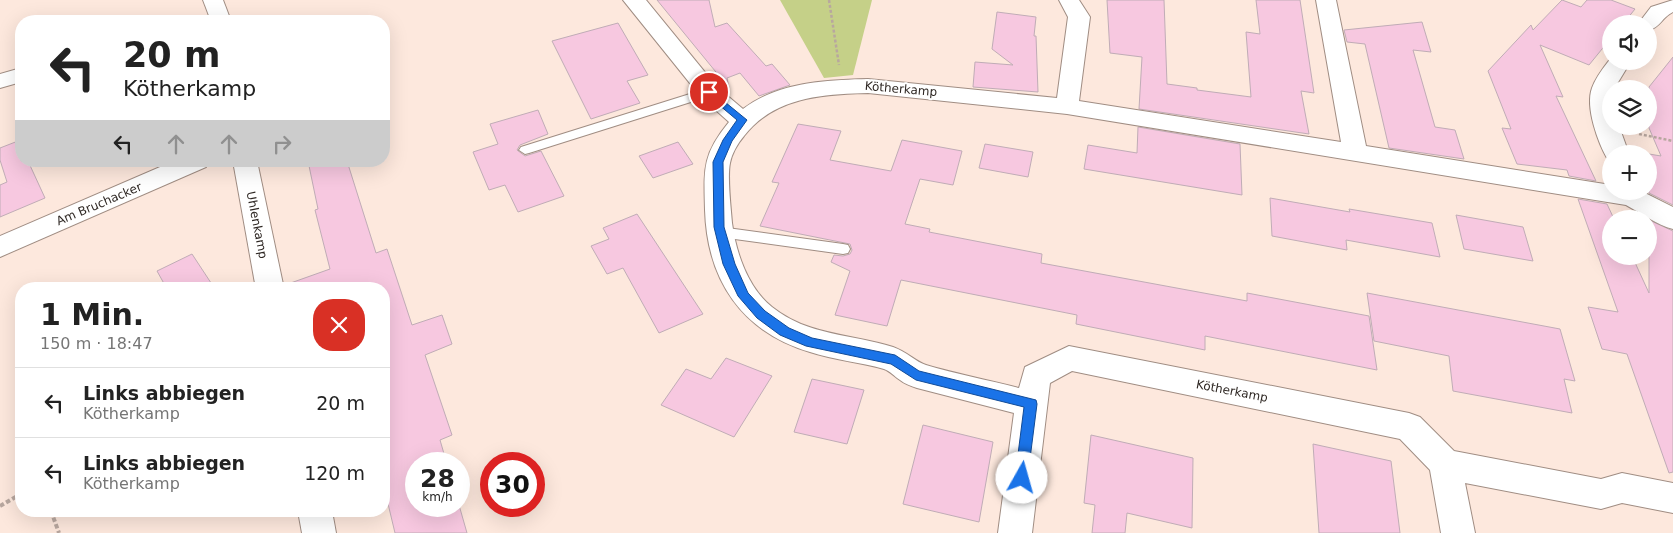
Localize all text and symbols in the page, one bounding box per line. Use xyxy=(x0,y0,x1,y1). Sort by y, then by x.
map controls xyxy=(1602,15,1657,265)
button: sound xyxy=(1602,15,1657,70)
icon: left xyxy=(40,35,105,100)
text: 20 m xyxy=(123,35,220,75)
pin xyxy=(688,71,730,113)
text: Kötherkamp xyxy=(123,76,256,101)
icon: arrive xyxy=(695,78,723,106)
street label: Kötherkamp xyxy=(864,79,938,99)
button: layers xyxy=(1602,80,1657,135)
icon: left xyxy=(109,130,137,158)
icon: ahead xyxy=(162,130,190,158)
icon: ahead xyxy=(215,130,243,158)
icon: right xyxy=(268,130,296,158)
button: + xyxy=(1602,145,1657,200)
street label: Am Bruchacker xyxy=(54,180,144,228)
street label: Uhlenkamp xyxy=(244,190,270,260)
button: − xyxy=(1602,210,1657,265)
text: 1 Min. xyxy=(40,297,144,332)
button: close xyxy=(313,299,365,351)
text: 150 m · 18:47 xyxy=(40,334,153,353)
street label: Kötherkamp xyxy=(1195,377,1269,405)
text: Links abbiegen xyxy=(83,382,245,404)
icon: left xyxy=(40,389,68,417)
text: 20 m xyxy=(316,392,365,414)
text: Kötherkamp xyxy=(83,404,180,423)
position arrow xyxy=(995,451,1047,503)
text: Links abbiegen xyxy=(83,452,245,474)
speed limit sign: 30 xyxy=(480,452,545,517)
icon: left xyxy=(40,459,68,487)
text: 120 m xyxy=(304,462,365,484)
text: 28 xyxy=(420,464,455,493)
text: Kötherkamp xyxy=(83,474,180,493)
text: km/h xyxy=(422,490,453,504)

